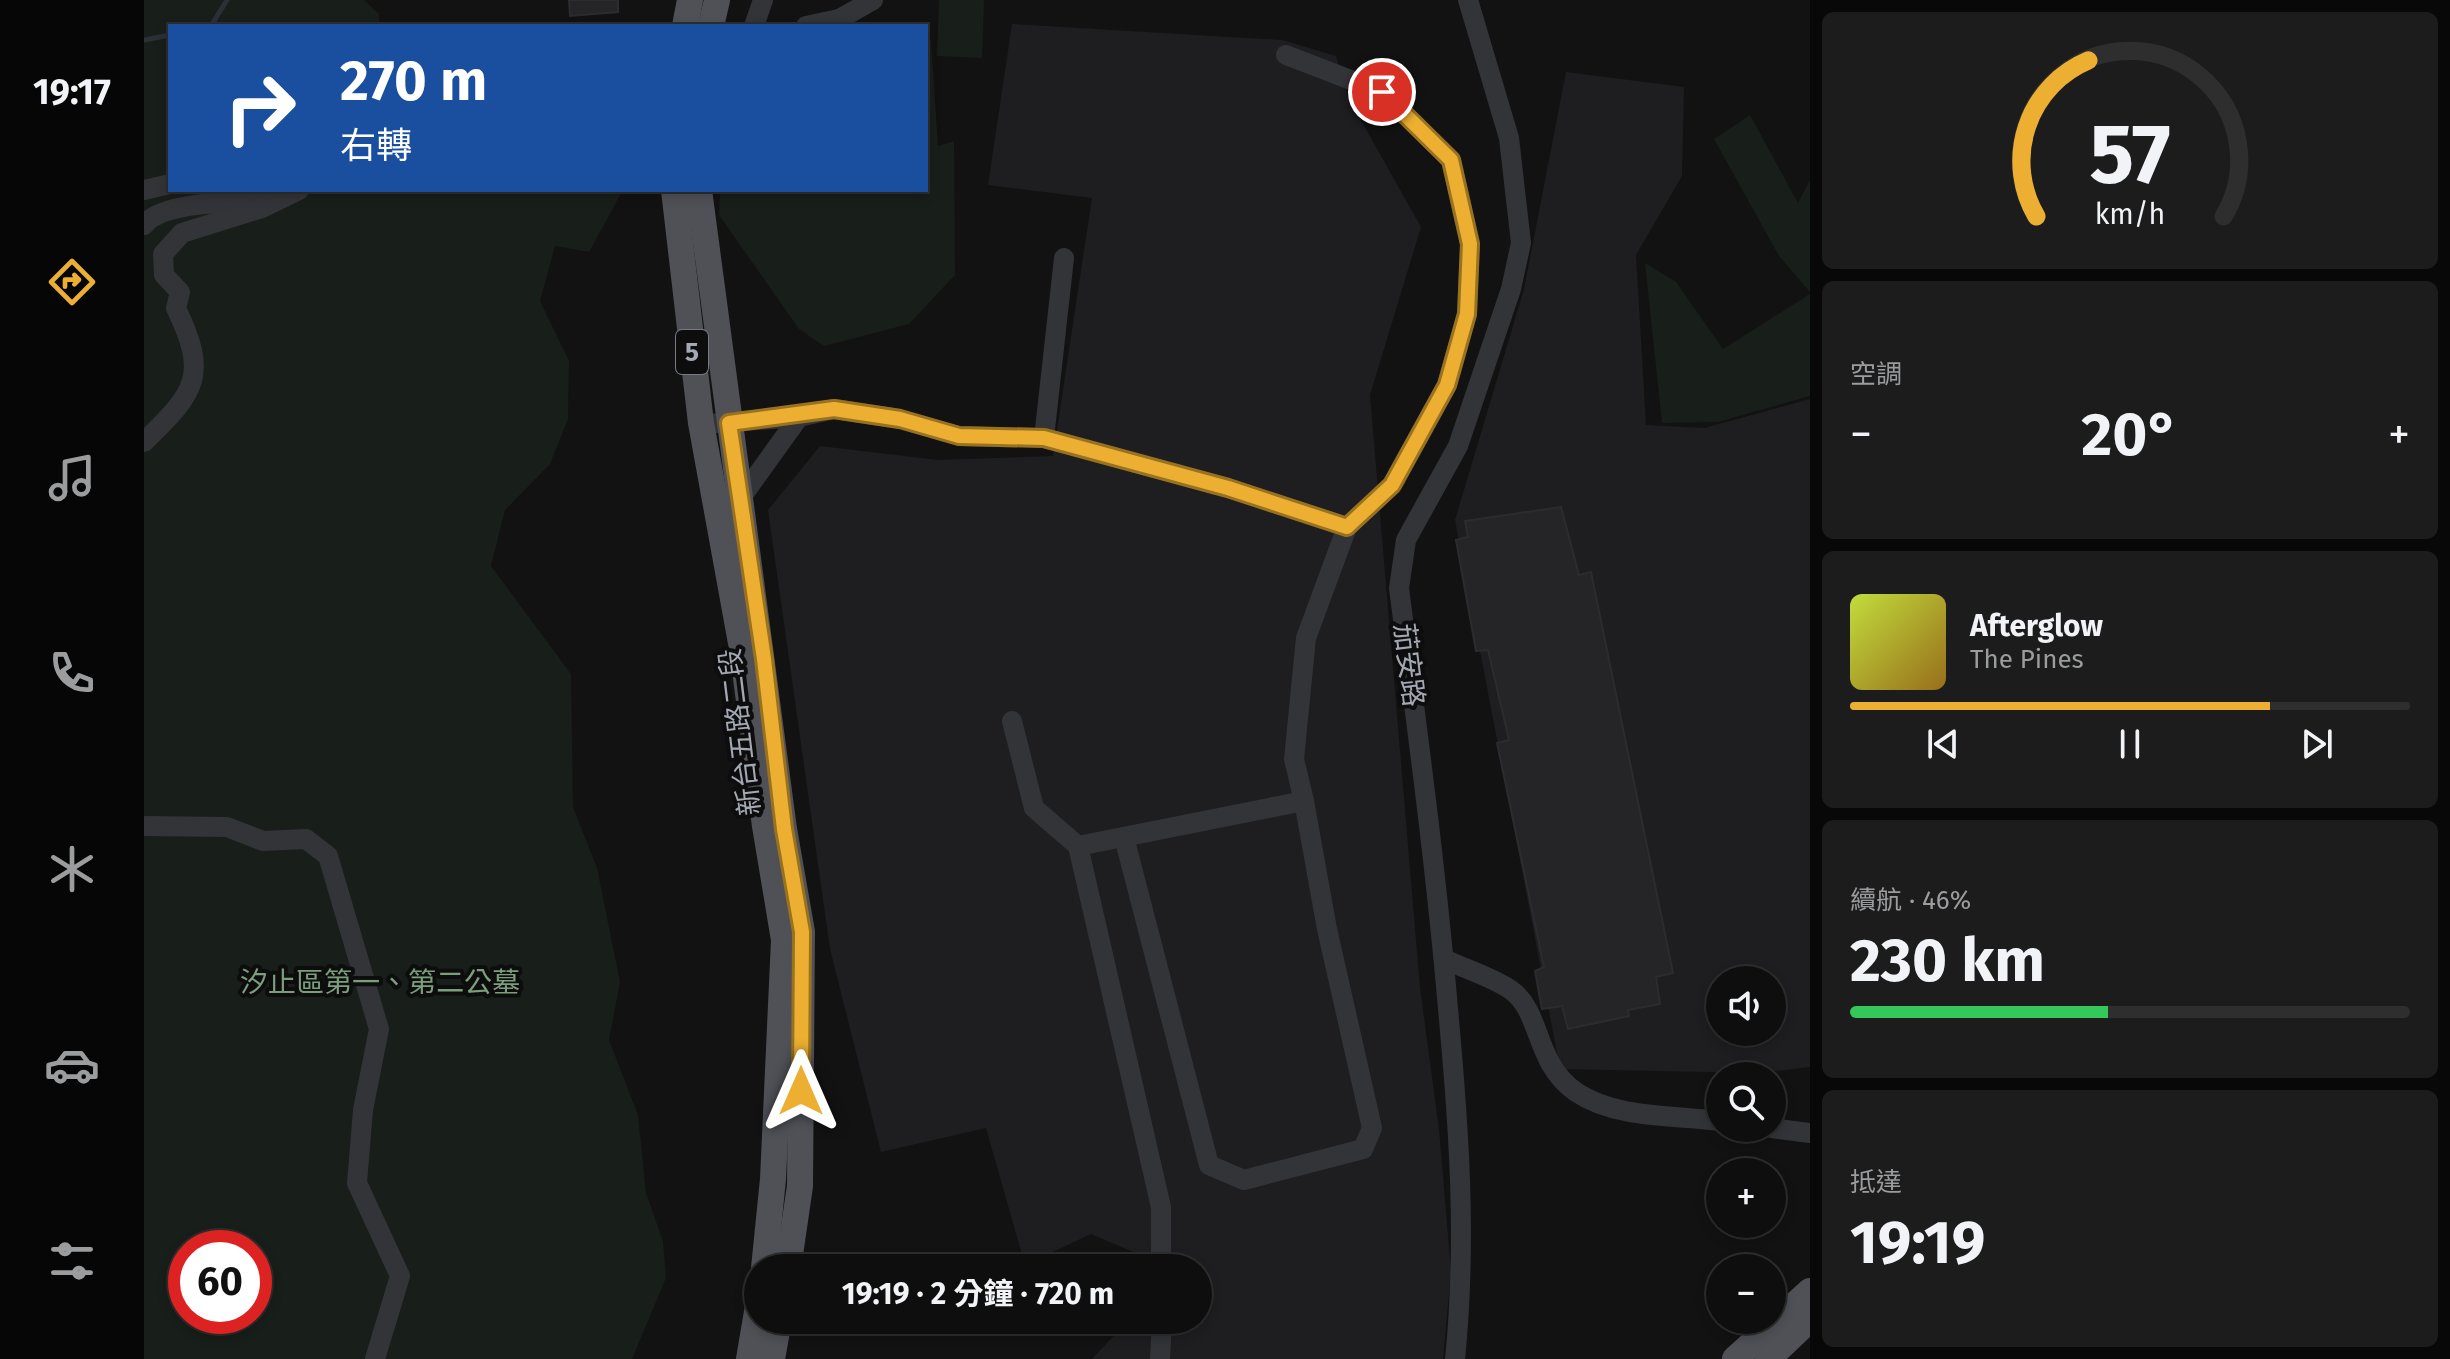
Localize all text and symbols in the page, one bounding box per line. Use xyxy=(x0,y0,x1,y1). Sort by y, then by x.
text: 270 m xyxy=(340,48,487,115)
icon: right xyxy=(208,56,312,160)
pin xyxy=(1348,58,1416,126)
text: 19:17 xyxy=(33,70,111,114)
icon: arrive xyxy=(1360,70,1404,114)
text: 57 xyxy=(2089,104,2171,204)
text: 右轉 xyxy=(340,124,412,168)
text: km/h xyxy=(2095,197,2165,232)
icon: directions xyxy=(44,254,100,310)
road number: 5 xyxy=(676,330,708,374)
text: 空調 xyxy=(1850,359,1902,390)
text: 20° xyxy=(2081,399,2179,471)
text: − xyxy=(1850,408,1872,461)
text: + xyxy=(2388,408,2410,461)
icon: music xyxy=(44,450,100,506)
text: Afterglow xyxy=(1970,608,2103,644)
street label: 茄安路 xyxy=(1388,621,1430,709)
text: The Pines xyxy=(1970,644,2084,675)
icon: phone xyxy=(44,645,100,701)
street label: 新台五路二段 xyxy=(713,647,767,817)
icon: previous xyxy=(1921,722,1965,766)
icon: pause xyxy=(2108,722,2152,766)
icon: next xyxy=(2295,722,2339,766)
icon: climate xyxy=(44,841,100,897)
text: 續航 · 46% xyxy=(1850,885,1971,916)
text: 230 km xyxy=(1850,925,2045,997)
park label: 汐止區第一、第二公墓 xyxy=(240,966,520,999)
map controls xyxy=(1706,966,1786,1334)
button: sound xyxy=(1706,966,1786,1046)
icon: car xyxy=(44,1037,100,1093)
position arrow xyxy=(759,1049,843,1133)
button: search xyxy=(1706,1062,1786,1142)
button: + xyxy=(1706,1158,1786,1238)
text: 抵達 xyxy=(1850,1167,1902,1198)
text: 19:19 xyxy=(1850,1207,1985,1279)
speed limit sign: 60 xyxy=(168,1230,272,1334)
icon: filters xyxy=(44,1233,100,1289)
button: − xyxy=(1706,1254,1786,1334)
text: 19:19 · 2 分鐘 · 720 m xyxy=(842,1276,1114,1312)

